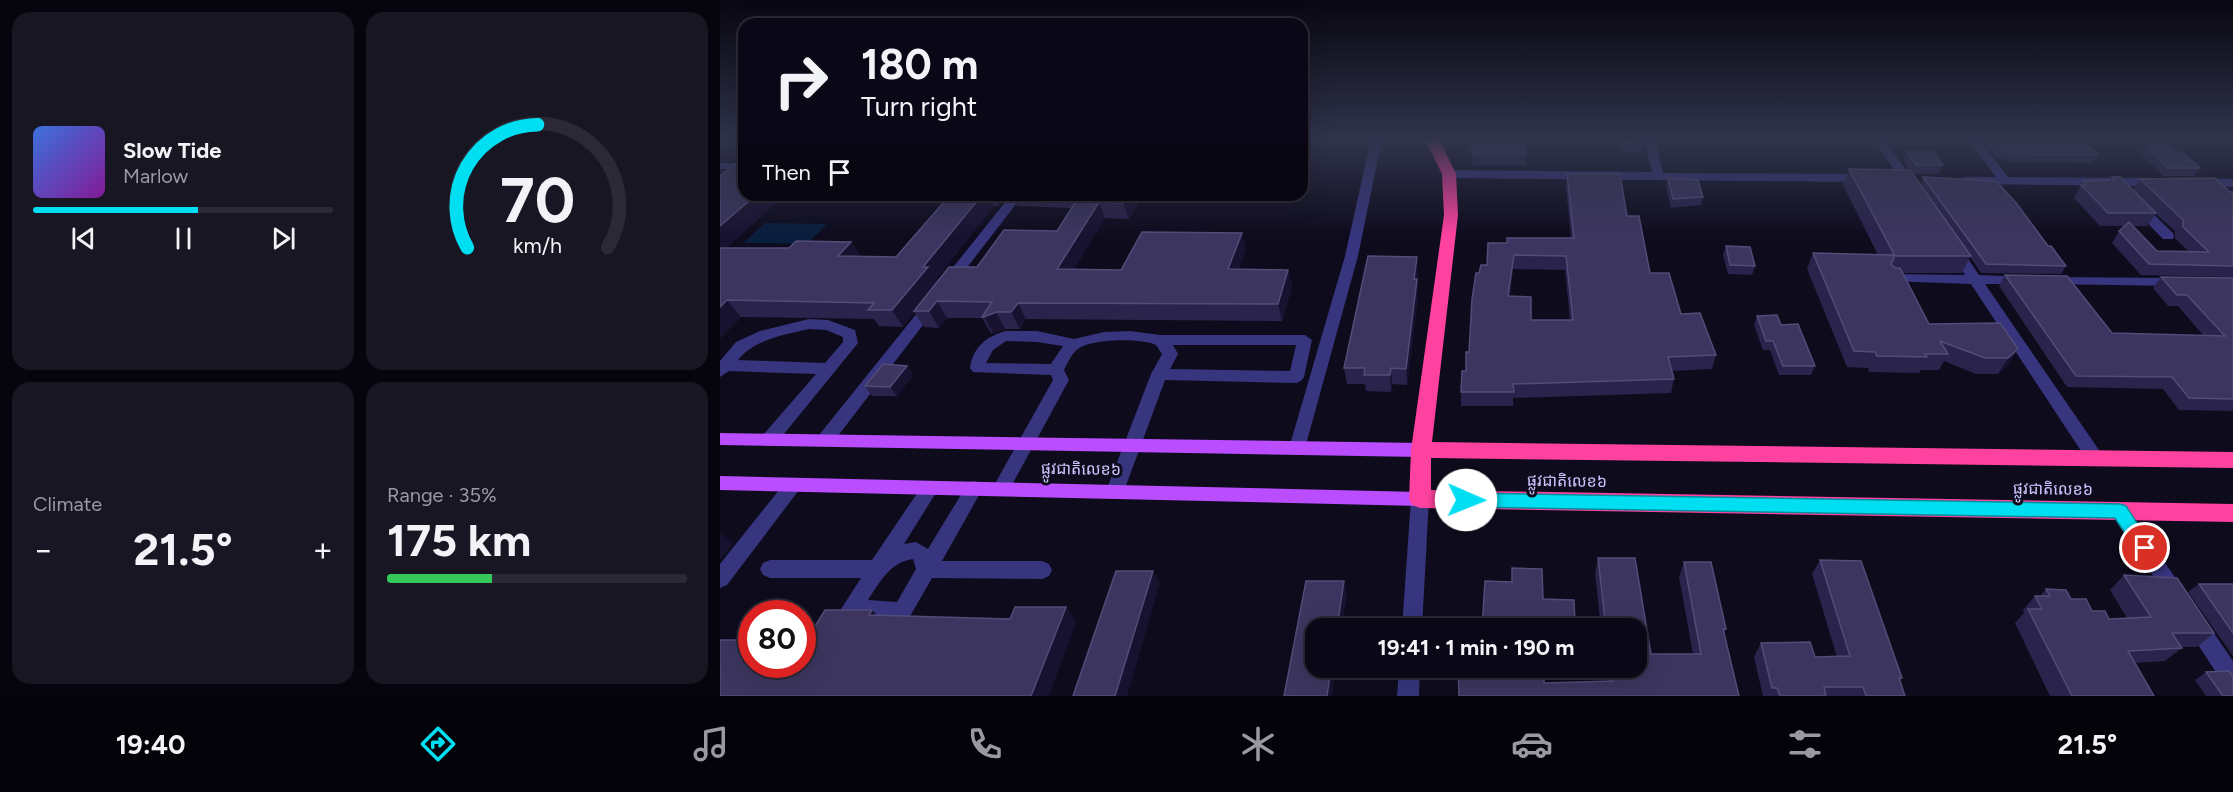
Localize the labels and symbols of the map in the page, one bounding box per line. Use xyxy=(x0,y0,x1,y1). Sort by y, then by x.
street label: ផ្លូវជាតិលេខ៦ xyxy=(1041,459,1121,484)
position arrow xyxy=(1434,468,1498,532)
street label: ផ្លូវជាតិលេខ៦ xyxy=(1527,471,1607,496)
street label: ផ្លូវជាតិលេខ៦ xyxy=(2013,479,2093,504)
pin xyxy=(2119,522,2170,573)
speed limit sign: 80 xyxy=(738,600,816,678)

